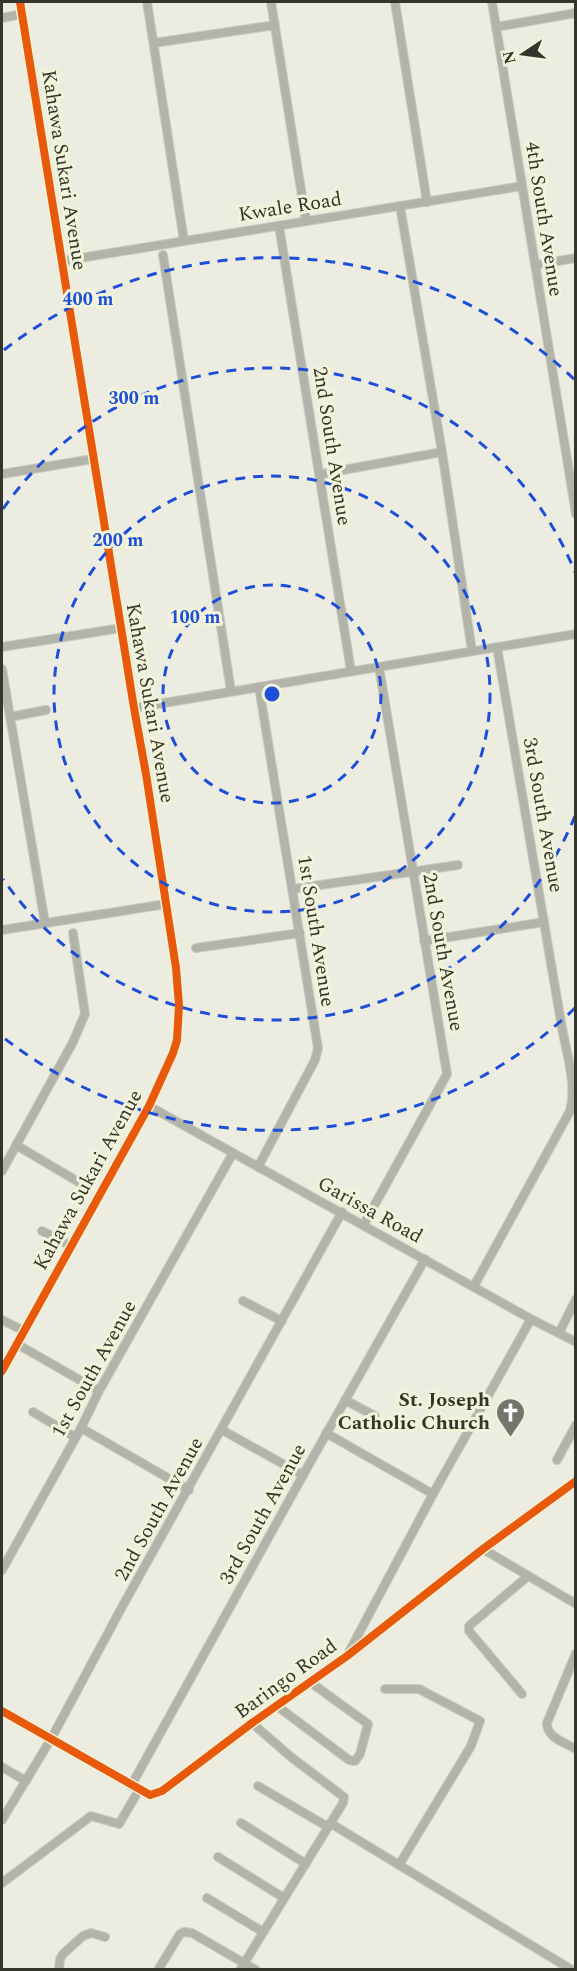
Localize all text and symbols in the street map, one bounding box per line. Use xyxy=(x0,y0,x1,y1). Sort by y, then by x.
north arrow xyxy=(493,24,553,84)
text: N xyxy=(496,48,523,66)
street label: Kahawa Sukari Avenue xyxy=(33,68,95,272)
street label: 4th South Avenue xyxy=(517,139,571,299)
street label: Kwale Road xyxy=(236,184,344,230)
text: 400 m xyxy=(62,286,114,313)
street label: 2nd South Avenue xyxy=(305,364,359,528)
text: 300 m xyxy=(108,385,160,412)
text: 200 m xyxy=(92,527,144,554)
street label: Kahawa Sukari Avenue xyxy=(118,601,182,805)
text: 100 m xyxy=(169,604,221,631)
centre of rings xyxy=(262,684,282,704)
street label: 3rd South Avenue xyxy=(515,735,571,895)
street label: 1st South Avenue xyxy=(289,853,343,1009)
street label: 2nd South Avenue xyxy=(414,870,472,1034)
street label: Kahawa Sukari Avenue xyxy=(26,1084,150,1276)
street label: Garissa Road xyxy=(312,1169,428,1251)
street label: 1st South Avenue xyxy=(44,1295,144,1443)
place label: St. Joseph Catholic Church xyxy=(338,1385,490,1438)
church icon: St. Joseph Catholic Church xyxy=(495,1396,527,1438)
street label: 2nd South Avenue xyxy=(107,1431,211,1587)
street label: 3rd South Avenue xyxy=(212,1438,314,1590)
street label: Baringo Road xyxy=(229,1632,343,1726)

